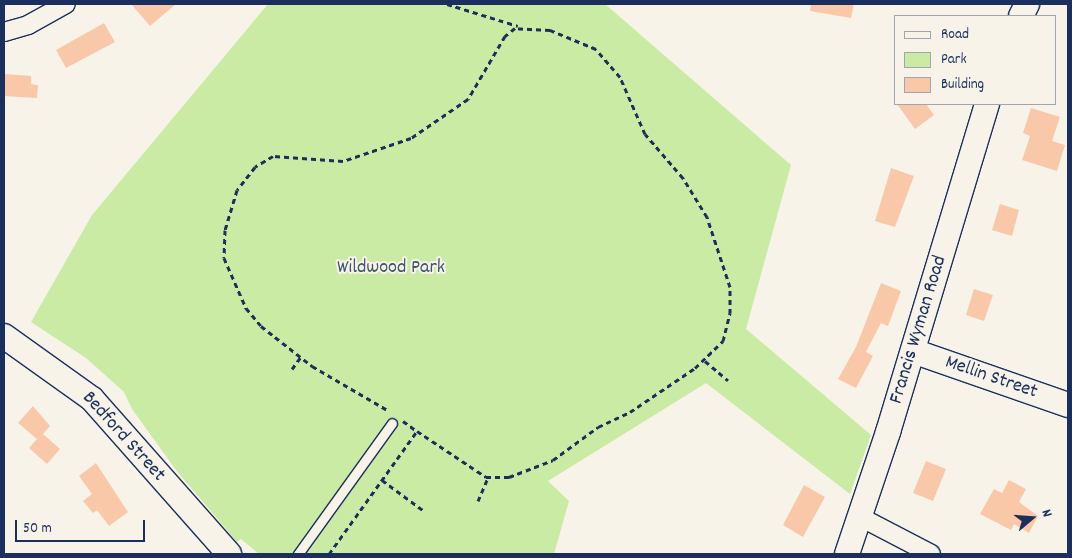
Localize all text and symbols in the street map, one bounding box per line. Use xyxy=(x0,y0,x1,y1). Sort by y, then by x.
legend xyxy=(894,15,1057,105)
text: Road xyxy=(941,24,969,46)
text: Park xyxy=(941,49,967,71)
text: Building xyxy=(941,74,984,96)
street label: Francis Wyman Road xyxy=(885,253,953,407)
park label: Wildwood Park xyxy=(337,256,445,280)
street label: Mellin Street xyxy=(942,351,1040,405)
street label: Bedford Street xyxy=(76,387,170,487)
north arrow xyxy=(1007,493,1057,543)
text: N xyxy=(1036,507,1057,520)
scale bar xyxy=(18,510,148,542)
text: 50 m xyxy=(23,518,52,540)

